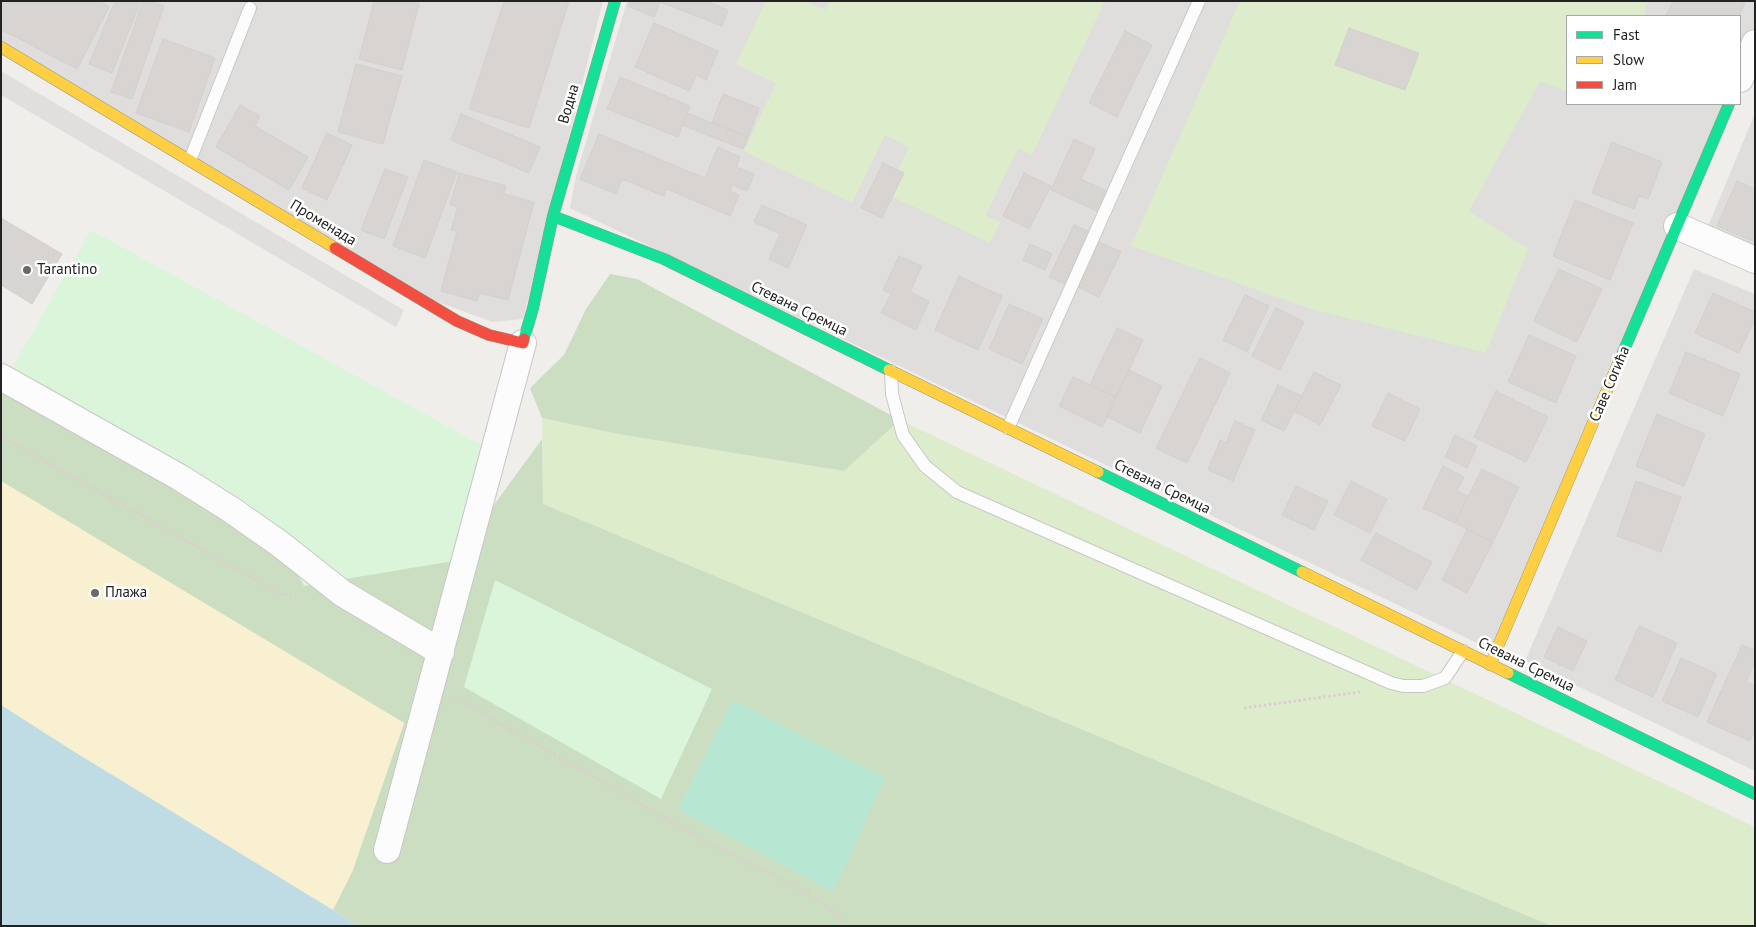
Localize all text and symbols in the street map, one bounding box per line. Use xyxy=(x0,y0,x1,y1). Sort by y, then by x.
legend xyxy=(1566,15,1741,105)
text: Fast xyxy=(1613,25,1640,44)
text: Slow xyxy=(1613,50,1644,69)
text: Jam xyxy=(1613,75,1637,94)
street label: Водна xyxy=(555,82,583,126)
street label: Променада xyxy=(286,196,360,250)
place label: Tarantino xyxy=(37,261,97,279)
marker: Tarantino xyxy=(21,264,33,276)
street label: Стевана Сремца xyxy=(748,278,850,340)
street label: Саве Согића xyxy=(1586,343,1634,425)
street label: Стевана Сремца xyxy=(1111,456,1213,518)
place label: Плажа xyxy=(105,584,147,602)
marker: Плажа xyxy=(89,587,101,599)
street label: Стевана Сремца xyxy=(1475,634,1577,696)

